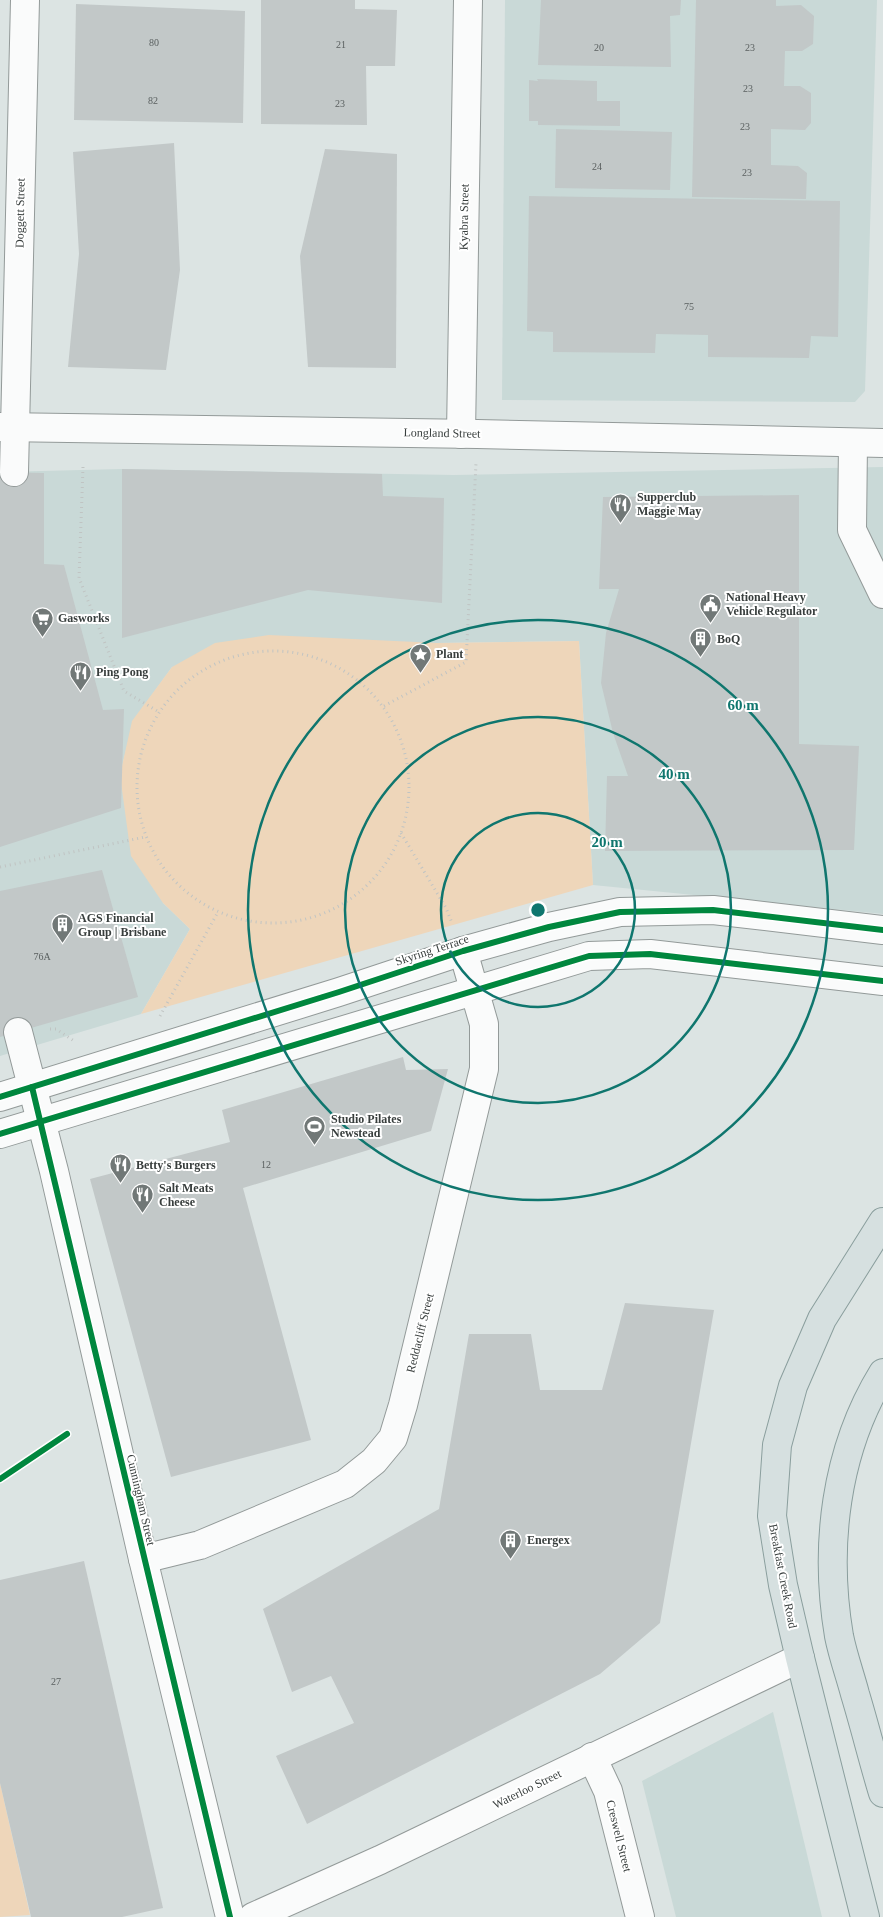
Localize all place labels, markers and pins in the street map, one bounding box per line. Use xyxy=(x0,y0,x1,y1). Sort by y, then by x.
place label: Supperclub Maggie May xyxy=(637,490,701,518)
restaurant icon: Supperclub Maggie May xyxy=(609,492,633,523)
place label: National Heavy Vehicle Regulator xyxy=(726,590,818,618)
public building icon: National Heavy Vehicle Regulator xyxy=(698,592,722,623)
supermarket icon: Gasworks xyxy=(30,606,54,637)
place label: Gasworks xyxy=(58,611,110,625)
building icon: BoQ xyxy=(689,627,713,658)
place label: BoQ xyxy=(717,632,740,646)
place icon: Plant xyxy=(408,642,432,673)
place label: Plant xyxy=(436,647,463,661)
restaurant icon: Ping Pong xyxy=(68,660,92,691)
place label: Ping Pong xyxy=(96,665,148,679)
centre of rings xyxy=(529,901,547,919)
place label: AGS Financial Group | Brisbane xyxy=(78,911,167,939)
building icon: AGS Financial Group | Brisbane xyxy=(50,913,74,944)
place label: Studio Pilates Newstead xyxy=(331,1112,402,1140)
sports icon: Studio Pilates Newstead xyxy=(303,1114,327,1145)
restaurant icon: Betty's Burgers xyxy=(108,1153,132,1184)
place label: Betty's Burgers xyxy=(136,1158,216,1172)
place label: Salt Meats Cheese xyxy=(159,1181,214,1209)
restaurant icon: Salt Meats Cheese xyxy=(131,1183,155,1214)
building icon: Energex xyxy=(499,1528,523,1559)
place label: Energex xyxy=(527,1533,570,1547)

